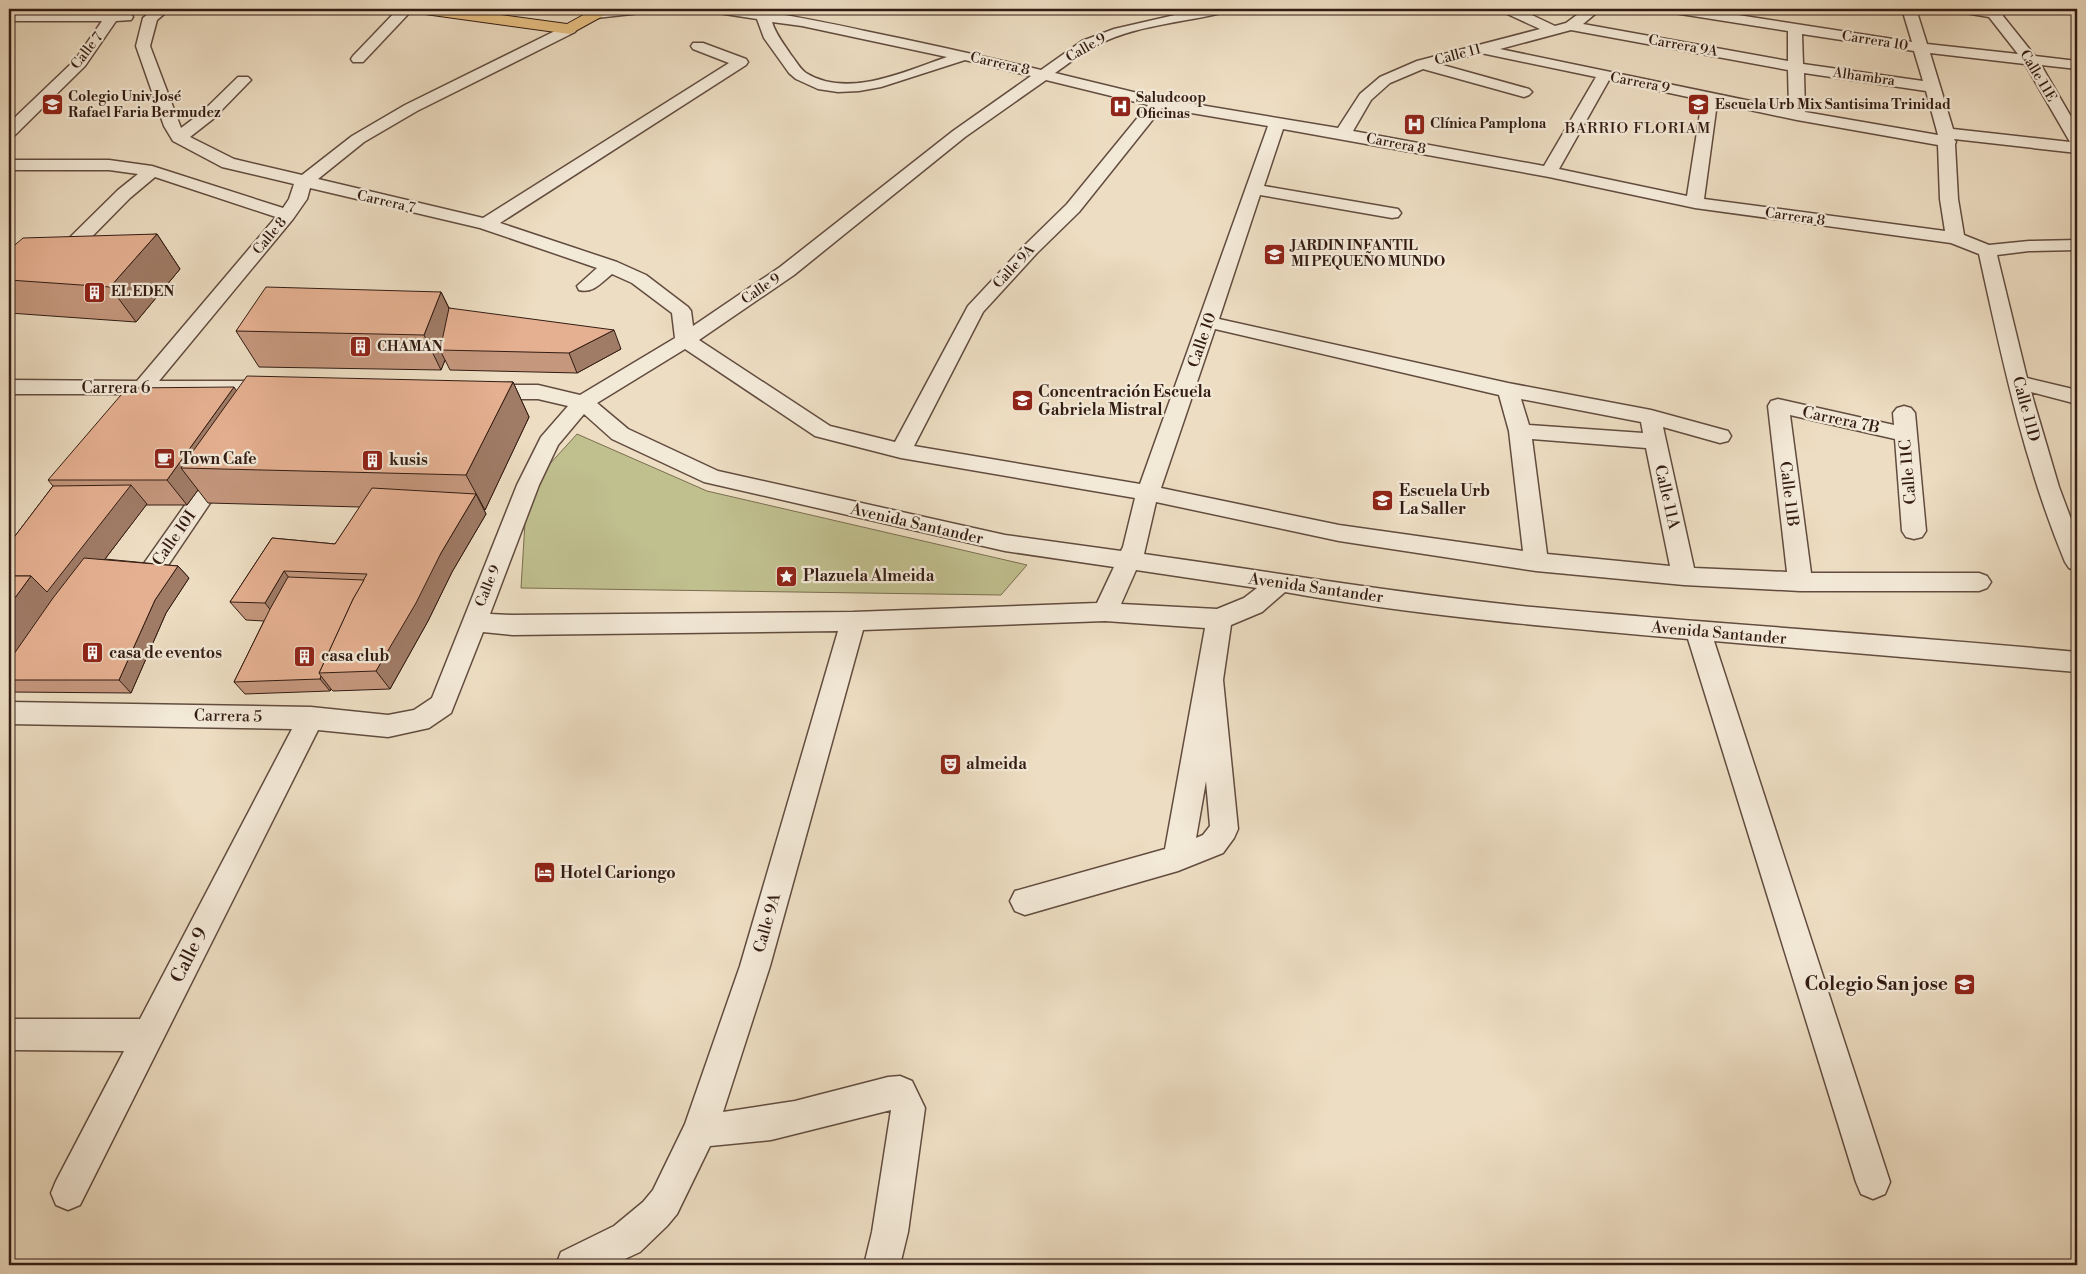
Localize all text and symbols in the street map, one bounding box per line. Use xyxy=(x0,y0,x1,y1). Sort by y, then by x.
street label: Carrera 10 xyxy=(1841,27,1909,55)
street label: Calle 7 xyxy=(67,29,107,73)
street label: Calle 9 xyxy=(1063,29,1109,67)
street label: Carrera 9A xyxy=(1647,31,1719,61)
street label: Calle 11 xyxy=(1433,40,1483,70)
street label: Calle 11E xyxy=(2016,47,2060,105)
street label: Carrera 8 xyxy=(968,48,1032,80)
street label: Alhambra xyxy=(1831,64,1897,90)
street label: Carrera 9 xyxy=(1609,68,1671,98)
place label: Colegio Univ José Rafael Faria Bermudez xyxy=(68,88,221,122)
place label: Saludcoop Oficinas xyxy=(1136,89,1206,123)
school or university icon: Colegio Univ José Rafael Faria Bermudez xyxy=(40,93,64,117)
school or university icon: Escuela Urb Mix Santisima Trinidad xyxy=(1687,93,1711,117)
hospital icon: Saludcoop Oficinas xyxy=(1108,94,1132,118)
place label: Escuela Urb Mix Santisima Trinidad xyxy=(1715,96,1951,114)
hospital icon: Clínica Pamplona xyxy=(1402,112,1426,136)
place label: Clínica Pamplona xyxy=(1430,115,1547,133)
district label: BARRIO FLORIAM xyxy=(1564,119,1711,138)
street label: Carrera 8 xyxy=(1365,129,1427,159)
street label: Carrera 7 xyxy=(355,187,417,217)
street label: Carrera 8 xyxy=(1764,204,1826,230)
street label: Calle 8 xyxy=(249,214,291,258)
place label: JARDIN INFANTIL MI PEQUEÑO MUNDO xyxy=(1289,237,1445,271)
street label: Calle 9A xyxy=(989,241,1039,293)
school or university icon: JARDIN INFANTIL MI PEQUEÑO MUNDO xyxy=(1263,242,1287,266)
street label: Calle 9 xyxy=(738,269,784,309)
building icon: EL EDEN xyxy=(83,280,107,304)
place label: EL EDEN xyxy=(111,283,174,301)
street label: Calle 10 xyxy=(1183,310,1221,370)
building icon: CHAMAN xyxy=(349,335,373,359)
place label: CHAMAN xyxy=(377,338,443,356)
street label: Calle 11D xyxy=(2008,374,2044,444)
street label: Carrera 6 xyxy=(81,378,151,398)
place label: Concentración Escuela Gabriela Mistral xyxy=(1038,382,1212,420)
school or university icon: Concentración Escuela Gabriela Mistral xyxy=(1010,389,1034,413)
street label: Carrera 7B xyxy=(1800,402,1882,438)
street label: Calle 11C xyxy=(1895,439,1921,505)
cafe icon: Town Cafe xyxy=(152,447,176,471)
building icon: kusis xyxy=(361,448,385,472)
place label: Town Cafe xyxy=(180,449,257,469)
place label: kusis xyxy=(389,450,428,470)
street label: Calle 11B xyxy=(1775,460,1803,528)
street label: Calle 11A xyxy=(1650,463,1684,532)
place label: Escuela Urb La Saller xyxy=(1399,481,1490,519)
school or university icon: Escuela Urb La Saller xyxy=(1371,488,1395,512)
street label: Avenida Santander xyxy=(848,499,985,549)
street label: Calle 10I xyxy=(148,506,200,570)
street label: Calle 9 xyxy=(472,562,504,610)
place icon: Plazuela Almeida xyxy=(775,564,799,588)
place label: Plazuela Almeida xyxy=(803,566,935,586)
street label: Avenida Santander xyxy=(1246,569,1385,607)
street label: Avenida Santander xyxy=(1650,617,1788,649)
building icon: casa de eventos xyxy=(81,641,105,665)
place label: casa de eventos xyxy=(109,643,222,663)
building icon: casa club xyxy=(293,644,317,668)
place label: casa club xyxy=(321,646,389,666)
street label: Carrera 5 xyxy=(194,705,262,727)
theatre icon: almeida xyxy=(938,752,962,776)
place label: almeida xyxy=(966,754,1027,774)
hotel icon: Hotel Cariongo xyxy=(532,861,556,885)
place label: Hotel Cariongo xyxy=(560,863,676,883)
street label: Calle 9A xyxy=(749,890,785,955)
street label: Calle 9 xyxy=(165,923,213,987)
place label: Colegio San jose xyxy=(1804,972,1948,996)
school or university icon: Colegio San jose xyxy=(1952,972,1976,996)

